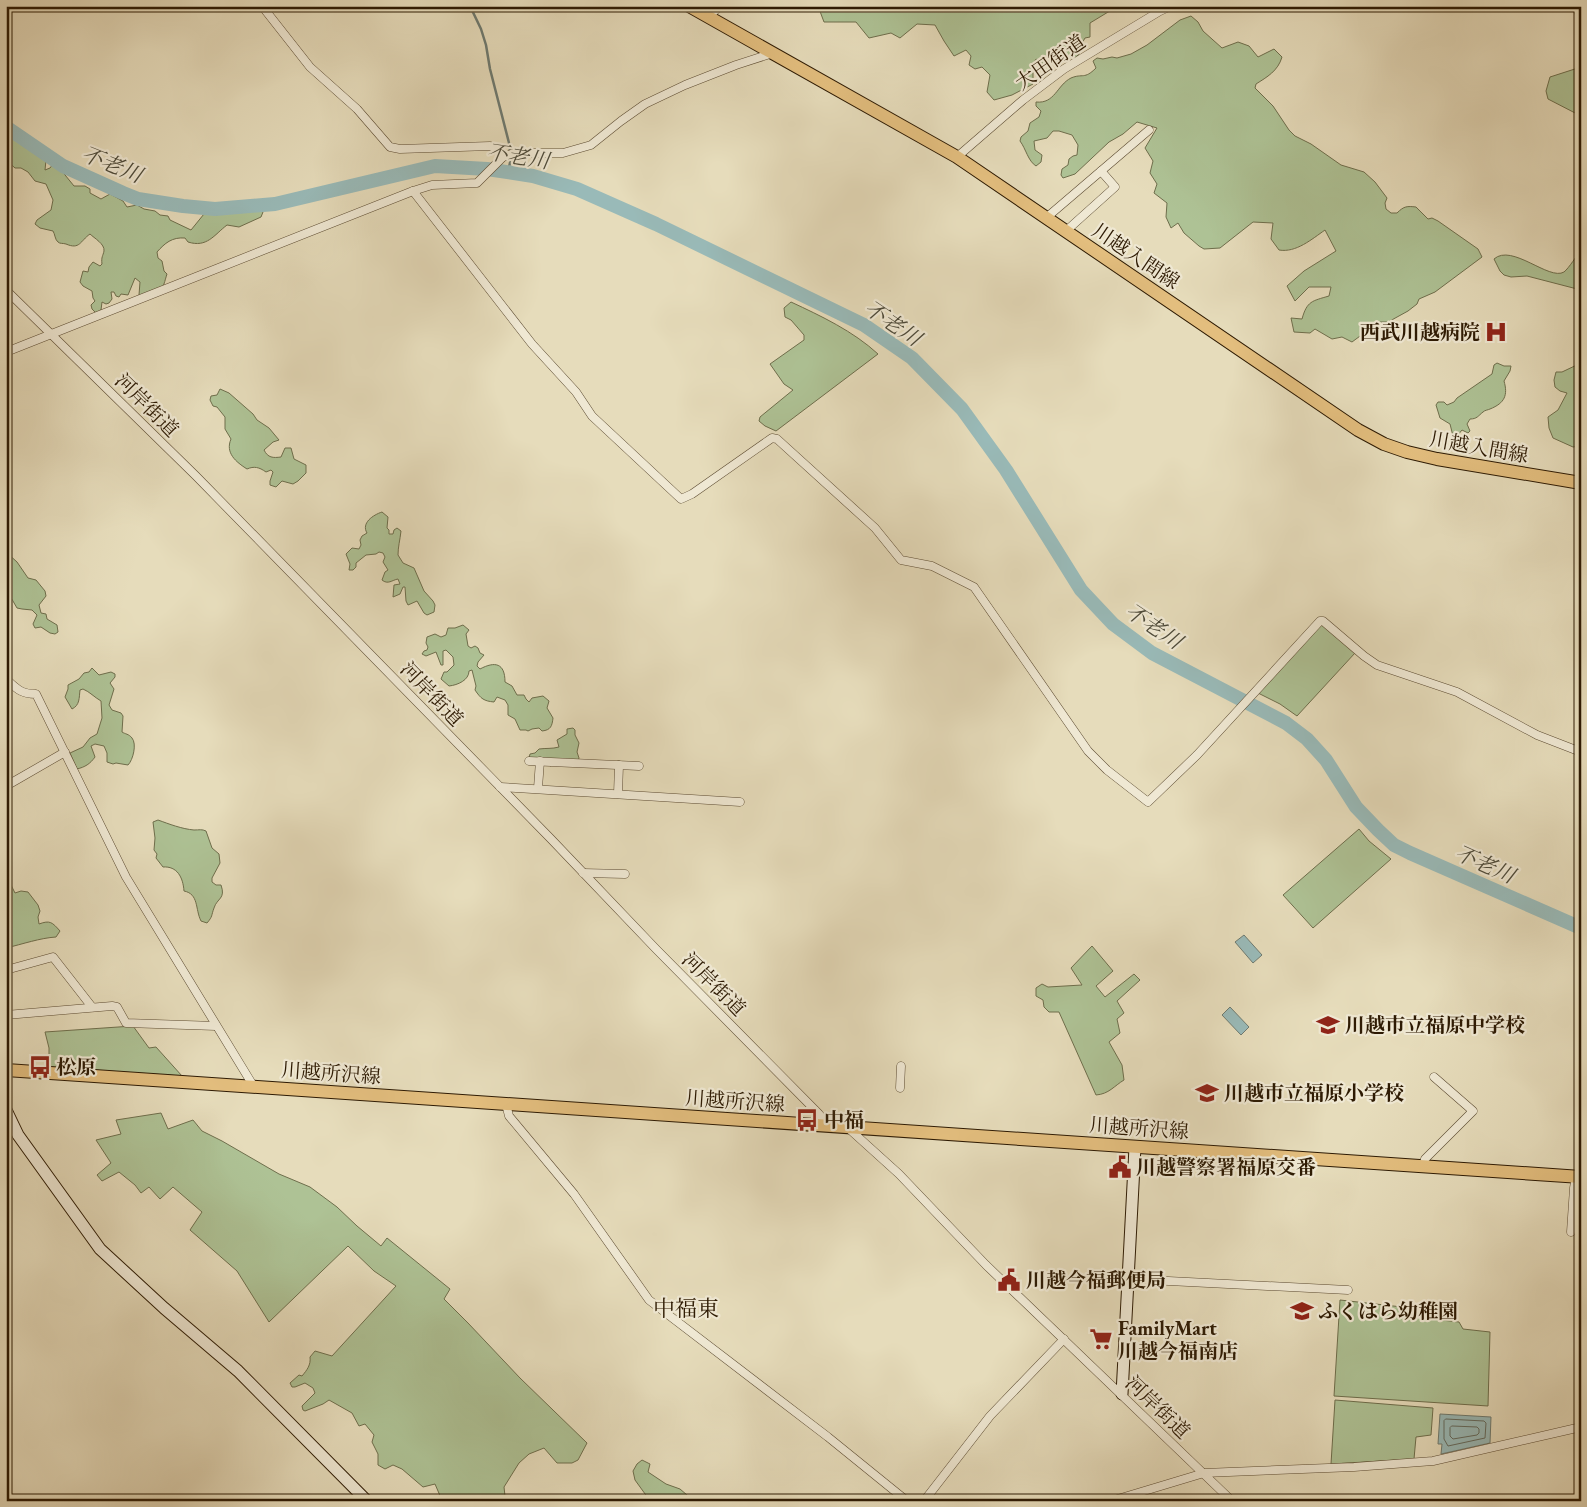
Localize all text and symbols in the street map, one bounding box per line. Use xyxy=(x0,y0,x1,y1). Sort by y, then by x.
street label: 大田街道 xyxy=(1010,28,1090,96)
water label: 不老川 xyxy=(485,138,553,175)
water label: 不老川 xyxy=(78,140,148,189)
street label: 川越入間線 xyxy=(1087,217,1185,295)
water label: 不老川 xyxy=(859,294,928,353)
place label: 西武川越病院 xyxy=(1360,319,1480,345)
hospital icon: 西武川越病院 xyxy=(1483,319,1509,345)
street label: 河岸街道 xyxy=(110,368,184,442)
street label: 川越入間線 xyxy=(1428,426,1530,468)
water label: 不老川 xyxy=(1120,597,1189,656)
street label: 河岸街道 xyxy=(395,656,469,732)
water label: 不老川 xyxy=(1451,839,1521,890)
street label: 河岸街道 xyxy=(677,947,751,1021)
school or university icon: 川越市立福原中学校 xyxy=(1315,1012,1341,1038)
place label: 川越市立福原中学校 xyxy=(1345,1012,1525,1038)
bus stop icon: 松原 xyxy=(27,1054,53,1080)
place label: 松原 xyxy=(56,1054,96,1080)
street label: 川越所沢線 xyxy=(280,1057,382,1089)
school or university icon: 川越市立福原小学校 xyxy=(1194,1080,1220,1106)
place label: 川越市立福原小学校 xyxy=(1224,1080,1404,1106)
street label: 川越所沢線 xyxy=(684,1085,786,1117)
bus stop icon: 中福 xyxy=(794,1107,820,1133)
place label: 中福 xyxy=(824,1107,864,1133)
street label: 川越所沢線 xyxy=(1088,1112,1190,1144)
public building icon: 川越警察署福原交番 xyxy=(1107,1154,1133,1180)
place label: 川越警察署福原交番 xyxy=(1136,1154,1316,1180)
public building icon: 川越今福郵便局 xyxy=(996,1267,1022,1293)
place label: 川越今福郵便局 xyxy=(1026,1267,1166,1293)
district label: 中福東 xyxy=(653,1294,719,1323)
school or university icon: ふくはら幼稚園 xyxy=(1289,1298,1315,1324)
place label: ふくはら幼稚園 xyxy=(1318,1298,1458,1324)
place label: FamilyMart 川越今福南店 xyxy=(1118,1315,1238,1364)
supermarket icon: FamilyMart 川越今福南店 xyxy=(1088,1326,1114,1352)
street label: 河岸街道 xyxy=(1120,1370,1196,1444)

